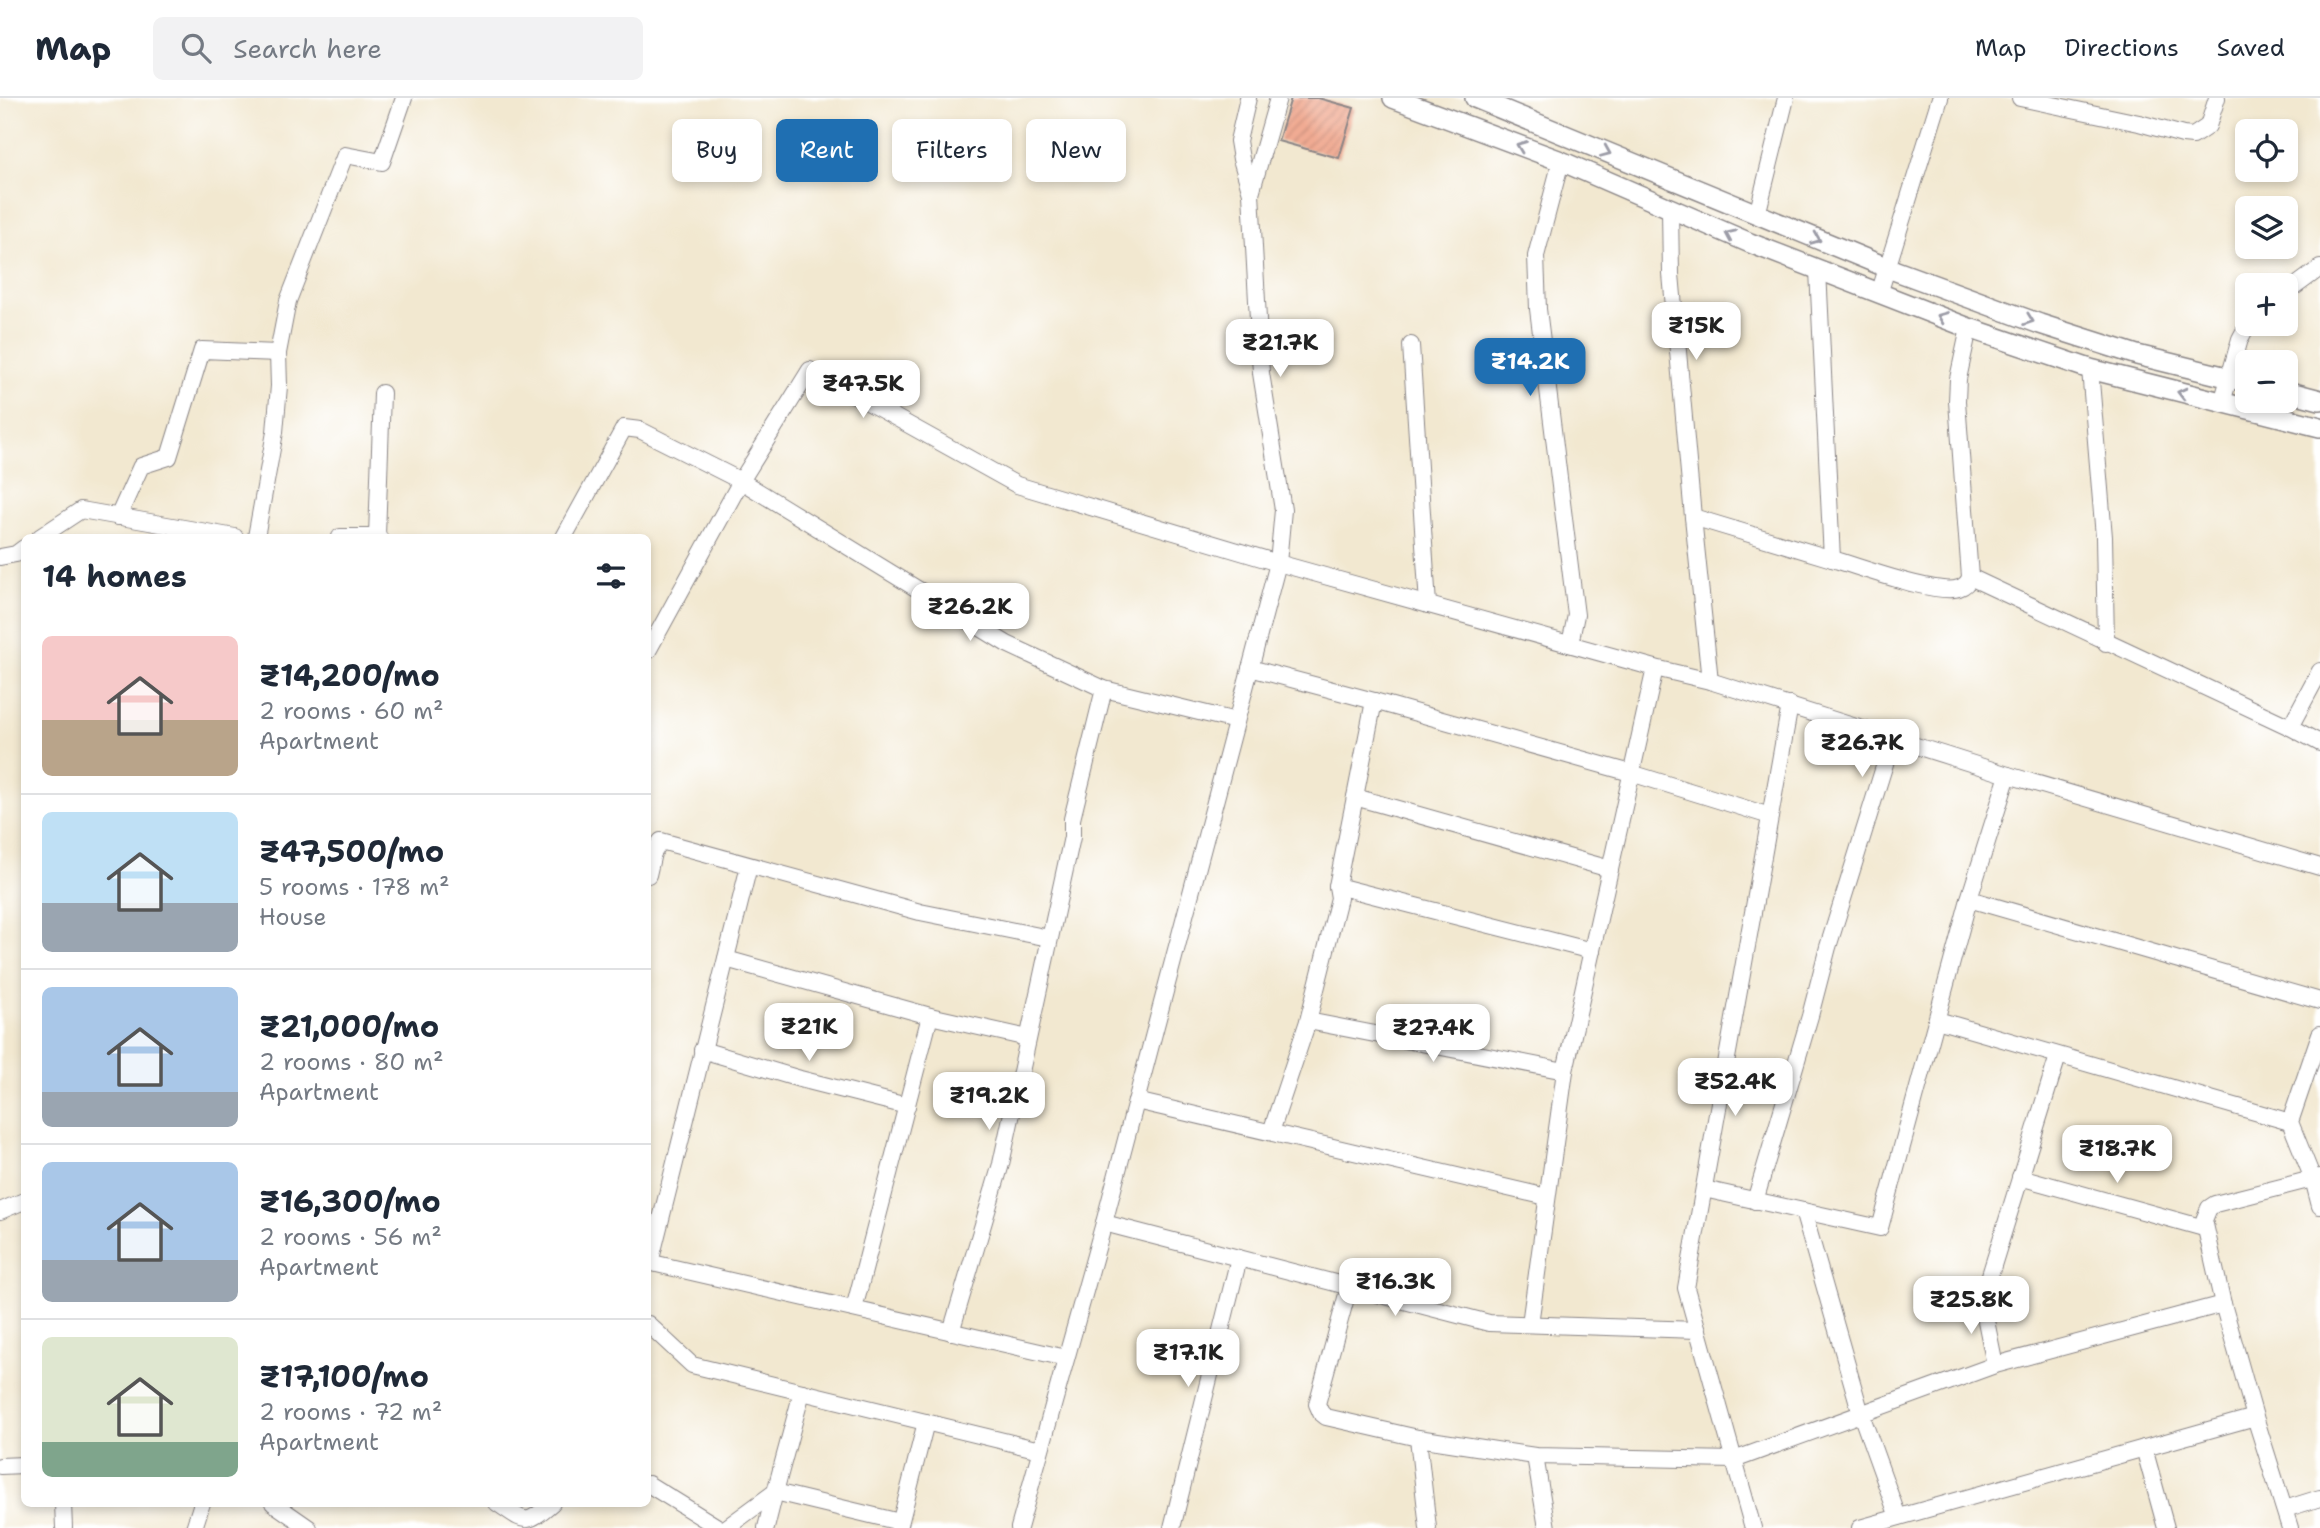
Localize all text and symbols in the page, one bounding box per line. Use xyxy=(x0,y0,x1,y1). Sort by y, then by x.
search box xyxy=(153,17,643,80)
text: Map xyxy=(35,26,111,71)
icon: search xyxy=(177,29,215,67)
text: Search here xyxy=(233,31,382,66)
text: Map xyxy=(1975,32,2026,64)
text: Directions xyxy=(2064,32,2179,64)
text: Saved xyxy=(2217,32,2285,64)
chip: Buy xyxy=(672,119,762,182)
chip: Rent xyxy=(776,119,878,182)
chip: Filters xyxy=(892,119,1012,182)
chip: New xyxy=(1026,119,1126,182)
map controls xyxy=(2235,119,2298,413)
button: locate xyxy=(2235,119,2298,182)
one-way arrow xyxy=(1515,140,1527,154)
one-way arrow xyxy=(1599,144,1611,158)
button: layers xyxy=(2235,196,2298,259)
one-way arrow xyxy=(1725,229,1737,243)
one-way arrow xyxy=(1809,231,1821,245)
button: + xyxy=(2235,273,2298,336)
pin: ₹15K xyxy=(1655,302,1737,362)
text: ₹15K xyxy=(1668,310,1724,340)
one-way arrow xyxy=(1937,312,1949,326)
one-way arrow xyxy=(2022,312,2034,326)
pin: ₹21.7K xyxy=(1223,320,1337,379)
text: ₹21.7K xyxy=(1242,327,1318,357)
pin: ₹14.2K xyxy=(1473,338,1587,398)
text: ₹14.2K xyxy=(1490,346,1570,376)
button: − xyxy=(2235,350,2298,413)
pin: ₹47.5K xyxy=(806,360,920,420)
text: ₹47.5K xyxy=(822,368,904,398)
one-way arrow xyxy=(2177,387,2189,401)
text: 14 homes xyxy=(42,556,187,597)
icon: filters xyxy=(592,557,630,595)
pin: ₹26.2K xyxy=(913,584,1027,643)
text: ₹26.2K xyxy=(927,591,1013,621)
text: ₹14,200/mo xyxy=(259,655,440,696)
icon: home xyxy=(98,664,182,748)
text: 2 rooms · 60 m² xyxy=(259,696,444,726)
pin: ₹26.7K xyxy=(1805,720,1919,779)
text: Apartment xyxy=(259,726,379,756)
text: ₹26.7K xyxy=(1820,727,1904,757)
text: ₹47,500/mo xyxy=(259,831,444,872)
icon: home xyxy=(98,840,182,924)
text: 5 rooms · 178 m² xyxy=(259,872,450,902)
text: House xyxy=(259,902,327,932)
pin: ₹21K xyxy=(768,1004,850,1063)
pin: ₹27.4K xyxy=(1376,1004,1490,1064)
text: ₹21,000/mo xyxy=(259,1006,439,1047)
text: ₹21K xyxy=(780,1011,838,1041)
text: ₹27.4K xyxy=(1392,1012,1474,1042)
icon: home xyxy=(98,1015,182,1099)
text: 2 rooms · 80 m² xyxy=(259,1047,444,1077)
pin: ₹52.4K xyxy=(1678,1058,1792,1118)
text: ₹52.4K xyxy=(1694,1066,1776,1096)
pin: ₹19.2K xyxy=(932,1072,1046,1132)
text: Apartment xyxy=(259,1077,379,1107)
text: ₹19.2K xyxy=(949,1080,1029,1110)
pin: ₹18.7K xyxy=(2060,1126,2174,1185)
text: ₹18.7K xyxy=(2078,1133,2156,1163)
text: ₹16,300/mo xyxy=(259,1181,441,1222)
icon: home xyxy=(98,1190,182,1274)
text: 2 rooms · 56 m² xyxy=(259,1222,442,1252)
text: Apartment xyxy=(259,1252,379,1282)
pin: ₹16.3K xyxy=(1338,1258,1452,1318)
text: ₹16.3K xyxy=(1355,1266,1435,1296)
pin: ₹25.8K xyxy=(1914,1276,2028,1336)
text: ₹25.8K xyxy=(1929,1284,2013,1314)
pin: ₹17.1K xyxy=(1131,1330,1245,1389)
text: ₹17.1K xyxy=(1152,1337,1224,1367)
text: ₹17,100/mo xyxy=(259,1356,429,1397)
icon: home xyxy=(98,1365,182,1449)
text: 2 rooms · 72 m² xyxy=(259,1397,442,1427)
text: Apartment xyxy=(259,1427,379,1457)

